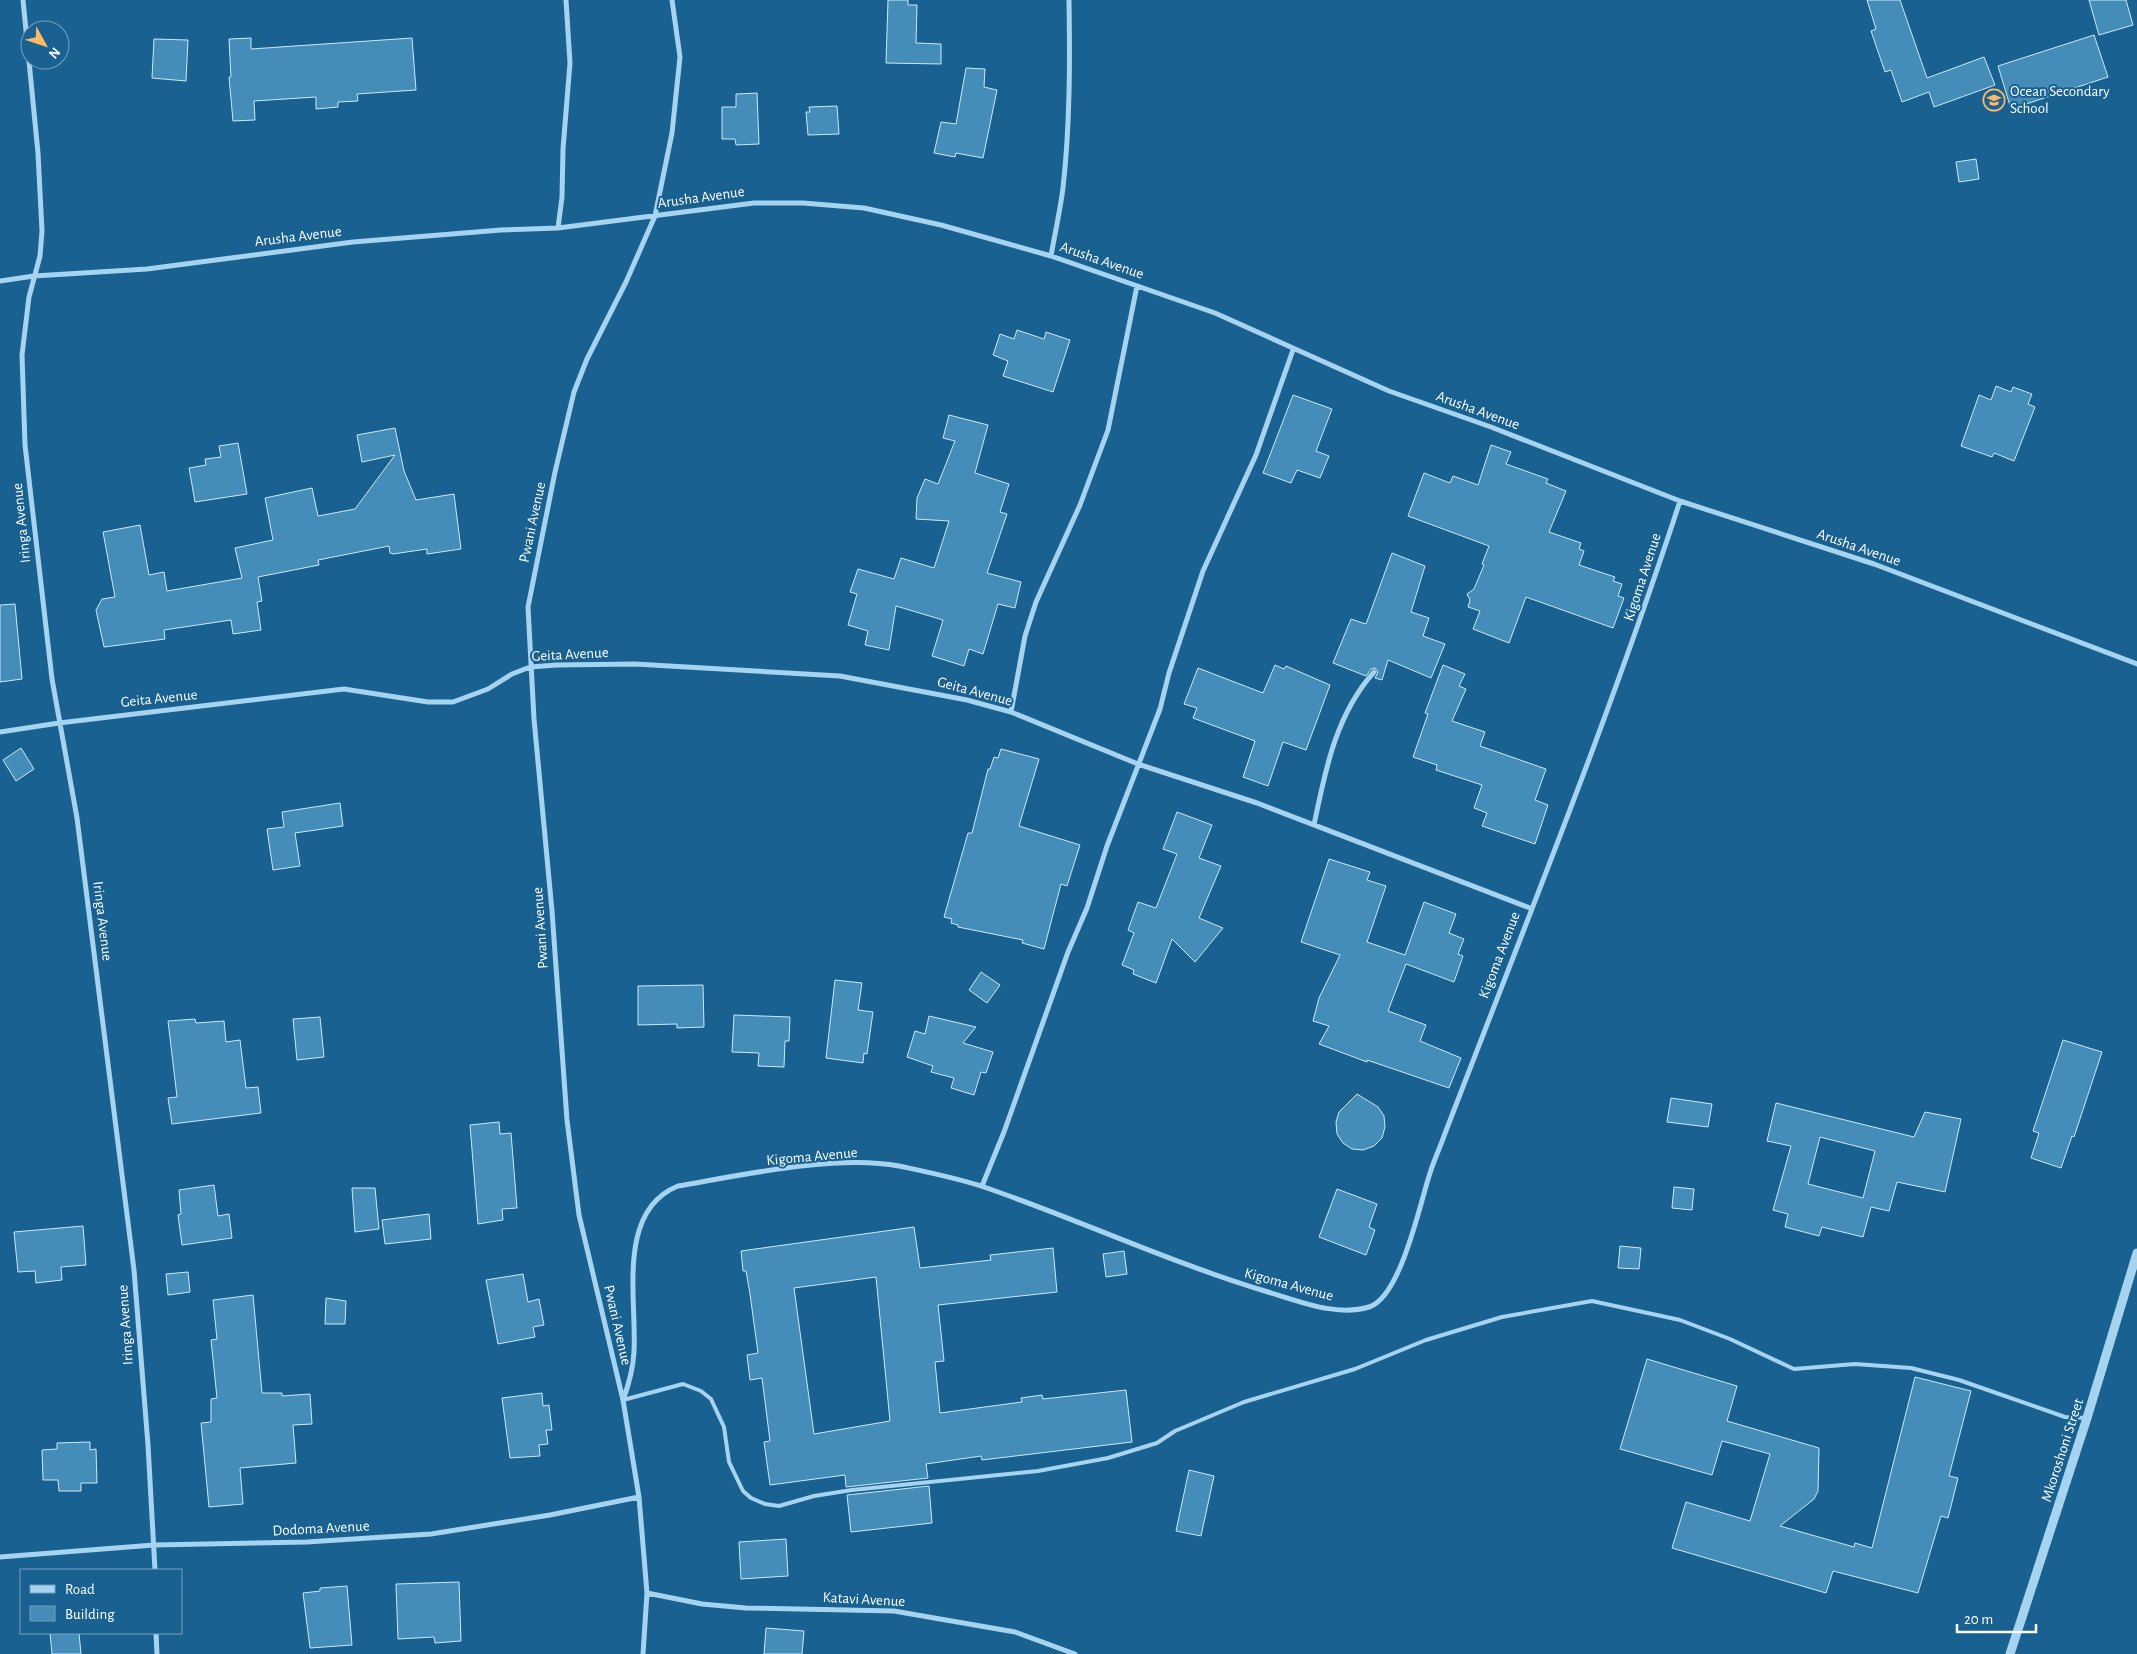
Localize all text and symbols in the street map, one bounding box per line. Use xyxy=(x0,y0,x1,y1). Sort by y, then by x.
north arrow xyxy=(20,20,70,70)
text: N xyxy=(46,44,63,61)
place label: Ocean Secondary School xyxy=(2010,84,2110,116)
school or university icon: Ocean Secondary School xyxy=(1982,88,2006,112)
street label: Arusha Avenue xyxy=(657,184,746,211)
street label: Arusha Avenue xyxy=(254,224,342,249)
street label: Arusha Avenue xyxy=(1058,239,1146,282)
street label: Arusha Avenue xyxy=(1434,388,1522,433)
street label: Pwani Avenue xyxy=(517,480,548,564)
street label: Iringa Avenue xyxy=(10,482,33,564)
street label: Arusha Avenue xyxy=(1815,526,1903,569)
street label: Kigoma Avenue xyxy=(1621,531,1664,623)
street label: Geita Avenue xyxy=(531,645,609,664)
street label: Geita Avenue xyxy=(936,674,1014,709)
street label: Geita Avenue xyxy=(120,687,198,710)
street label: Iringa Avenue xyxy=(90,880,115,962)
street label: Pwani Avenue xyxy=(530,886,551,969)
street label: Kigoma Avenue xyxy=(1476,910,1523,1001)
street label: Kigoma Avenue xyxy=(766,1145,858,1168)
street label: Kigoma Avenue xyxy=(1243,1265,1335,1304)
street label: Pwani Avenue xyxy=(601,1283,634,1367)
street label: Iringa Avenue xyxy=(115,1284,136,1366)
street label: Mkoroshoni Street xyxy=(2039,1396,2086,1504)
street label: Dodoma Avenue xyxy=(272,1518,370,1539)
legend xyxy=(20,1569,182,1634)
text: Road xyxy=(65,1582,95,1597)
street label: Katavi Avenue xyxy=(822,1590,906,1609)
scale bar xyxy=(1957,1602,2036,1634)
text: Building xyxy=(65,1607,115,1622)
text: 20 m xyxy=(1964,1612,1993,1627)

